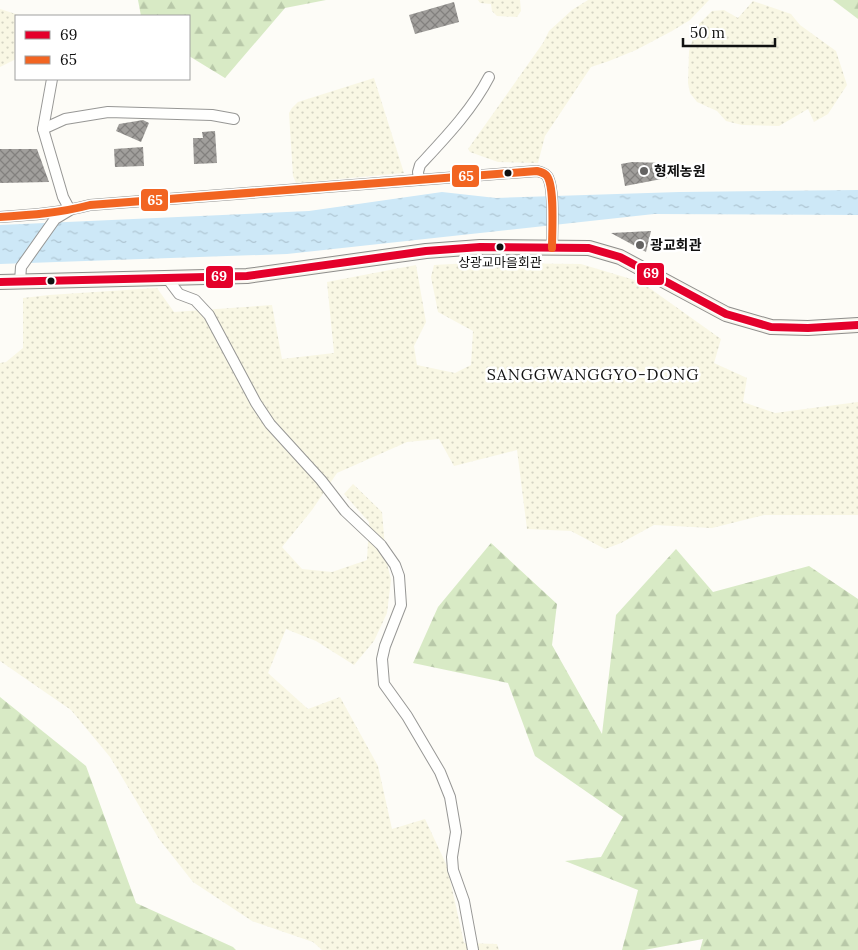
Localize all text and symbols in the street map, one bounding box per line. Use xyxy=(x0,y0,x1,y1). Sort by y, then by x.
legend xyxy=(15,15,190,80)
scale bar xyxy=(683,15,776,47)
text: 50 m xyxy=(690,23,725,42)
text: 69 xyxy=(60,25,77,44)
text: 65 xyxy=(60,50,77,69)
place label: 형제농원 xyxy=(654,162,706,180)
line badge: 65 xyxy=(451,164,480,188)
marker: 형제농원 xyxy=(638,165,650,177)
text: 65 xyxy=(458,167,474,185)
unlabelled marker xyxy=(503,168,513,178)
line badge: 65 xyxy=(140,188,169,212)
text: 65 xyxy=(147,191,163,209)
place label: 광교회관 xyxy=(650,236,702,254)
marker: 광교회관 xyxy=(634,239,646,251)
marker: 상광교마을회관 xyxy=(495,242,505,252)
place label: 상광교마을회관 xyxy=(458,254,542,271)
line badge: 69 xyxy=(636,262,665,286)
text: 69 xyxy=(643,264,659,282)
line badge: 69 xyxy=(205,265,234,289)
text: 69 xyxy=(211,267,227,285)
unlabelled marker xyxy=(46,276,56,286)
district label: SANGGWANGGYO-DONG xyxy=(487,364,699,384)

